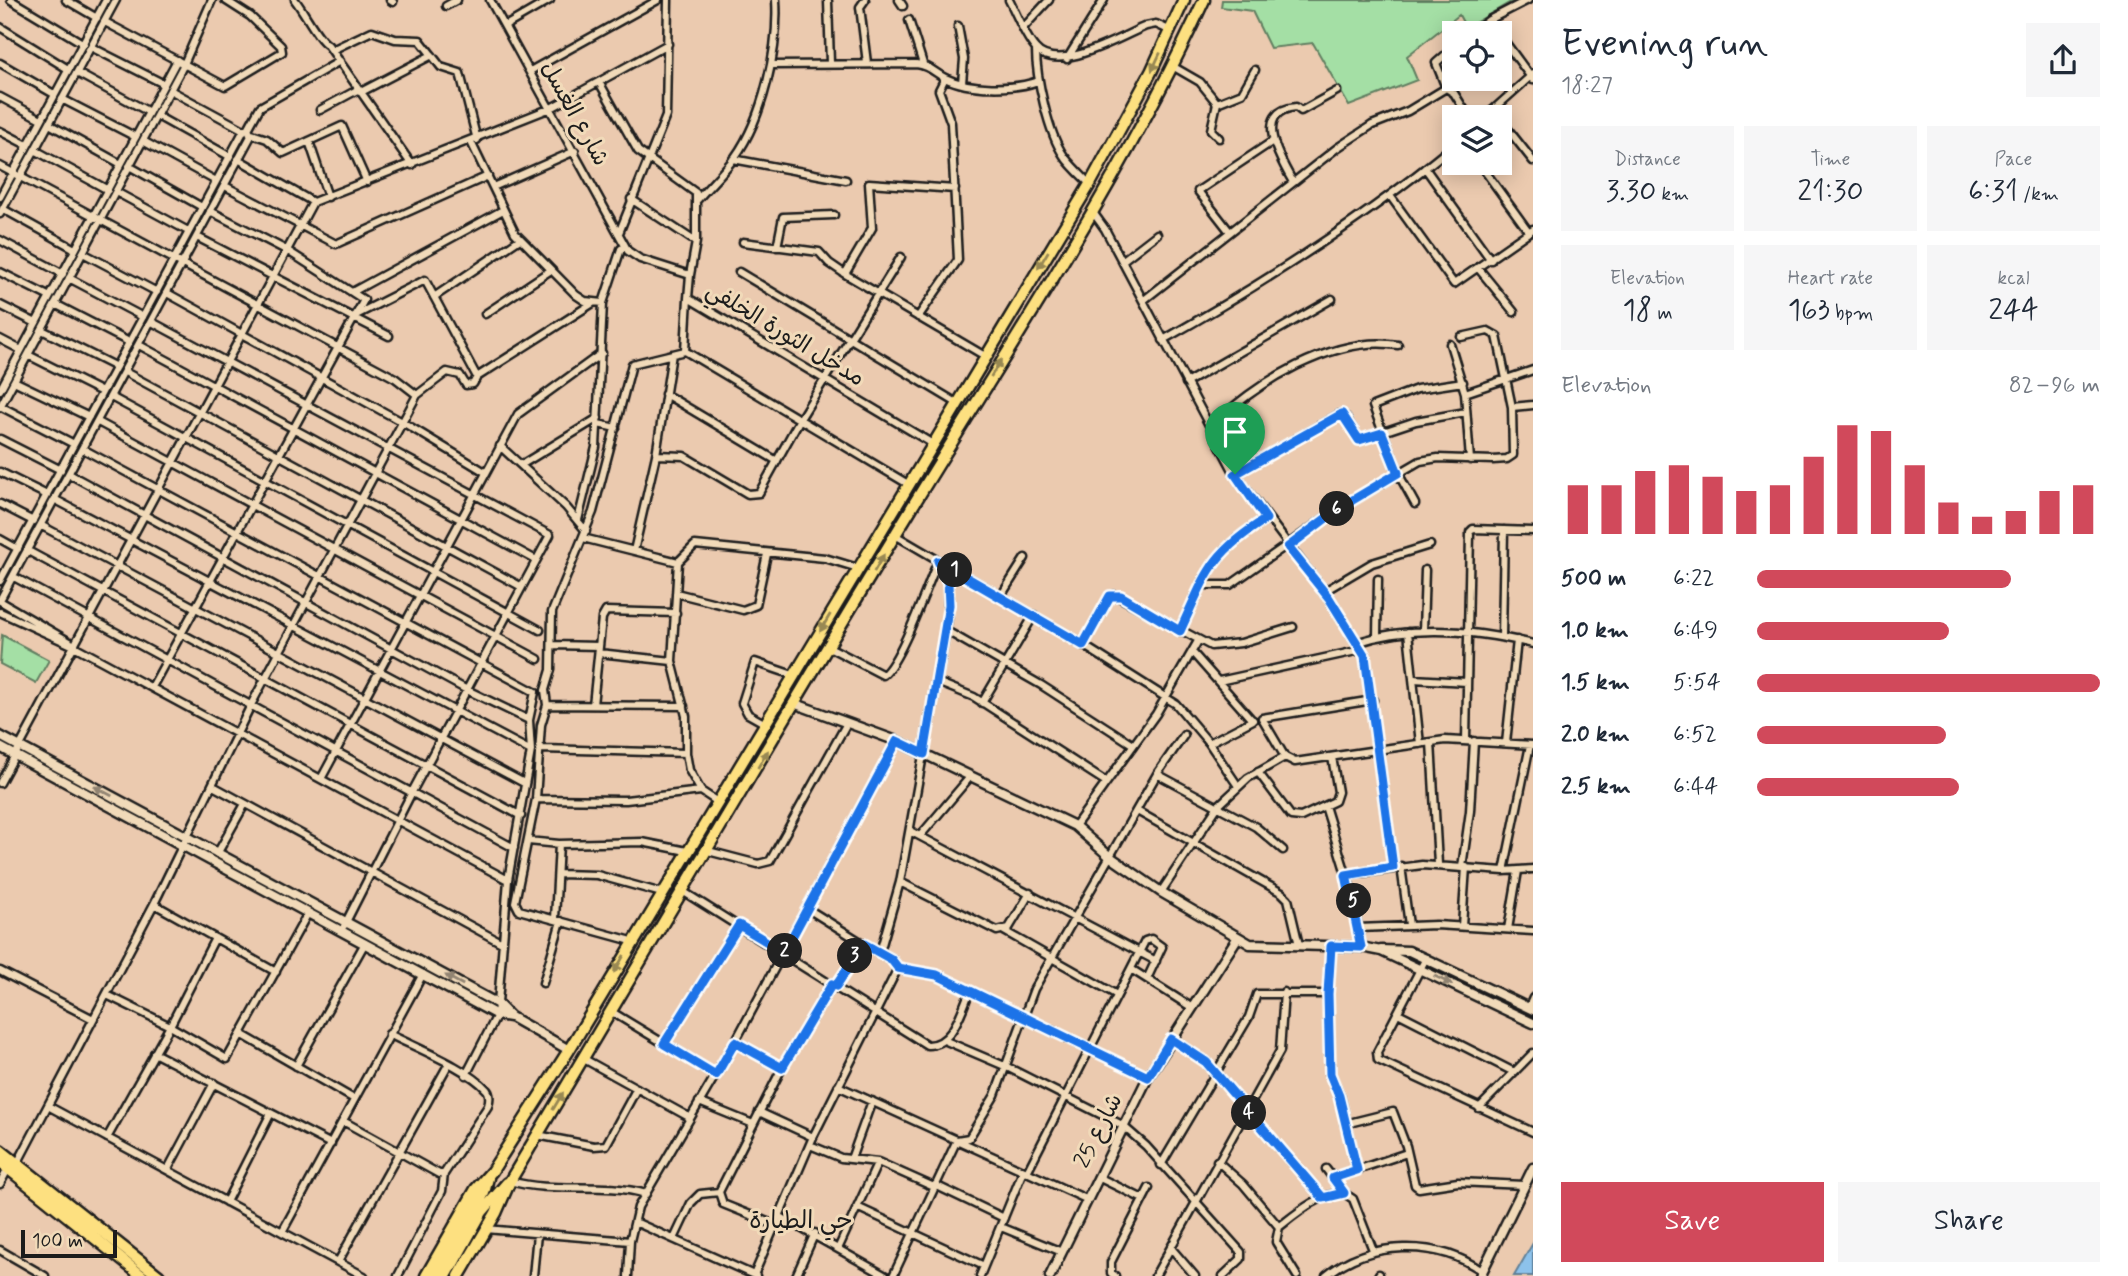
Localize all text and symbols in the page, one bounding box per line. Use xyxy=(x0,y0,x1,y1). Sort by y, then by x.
text: Evening run xyxy=(1561,20,1768,69)
map controls xyxy=(1442,21,1512,175)
button: locate xyxy=(1442,21,1512,91)
button: share xyxy=(2026,23,2100,97)
one-way arrow xyxy=(1150,52,1161,72)
street label: شارع الغسل xyxy=(533,56,615,172)
text: 18:27 xyxy=(1561,71,1613,101)
button: layers xyxy=(1442,105,1512,175)
text: Distance xyxy=(1614,147,1681,172)
text: Time xyxy=(1811,147,1850,172)
text: Pace xyxy=(1995,147,2032,172)
text: 3.30 xyxy=(1606,172,1656,211)
text: 21:30 xyxy=(1797,172,1864,211)
text: 6:31 xyxy=(1968,172,2018,211)
text: km xyxy=(1656,182,1689,207)
text: /km xyxy=(2018,182,2059,207)
one-way arrow xyxy=(1037,250,1049,269)
text: Elevation xyxy=(1610,266,1685,291)
text: Heart rate xyxy=(1788,266,1873,291)
text: kcal xyxy=(1998,266,2029,291)
street label: مدخل الثورة الخلفي xyxy=(698,276,870,398)
text: 18 xyxy=(1622,291,1652,330)
text: 163 xyxy=(1788,291,1830,330)
text: 244 xyxy=(1988,291,2039,330)
text: m xyxy=(1652,301,1673,326)
text: bpm xyxy=(1830,301,1873,326)
one-way arrow xyxy=(990,359,1003,378)
text: Elevation xyxy=(1561,371,1652,401)
text: 82–96 m xyxy=(2009,371,2100,401)
pin xyxy=(1205,402,1265,474)
icon: arrive xyxy=(1216,413,1254,451)
pin: 6 xyxy=(1320,491,1354,526)
text: 6 xyxy=(1332,496,1341,521)
pin: 1 xyxy=(937,552,972,588)
one-way arrow xyxy=(872,553,885,572)
text: 1 xyxy=(950,557,959,582)
text: 500 m xyxy=(1561,564,1626,594)
text: 6:22 xyxy=(1673,564,1714,594)
one-way arrow xyxy=(819,613,831,632)
text: 1.0 km xyxy=(1561,616,1629,646)
text: 6:49 xyxy=(1673,616,1718,646)
text: 1.5 km xyxy=(1561,668,1630,698)
text: 5:54 xyxy=(1673,668,1721,698)
text: 2.0 km xyxy=(1561,720,1630,750)
text: 6:52 xyxy=(1673,720,1717,750)
one-way arrow xyxy=(756,749,769,768)
text: 2.5 km xyxy=(1561,772,1631,802)
text: 6:44 xyxy=(1673,772,1718,802)
one-way arrow xyxy=(93,785,113,797)
pin: 5 xyxy=(1336,884,1372,918)
text: 5 xyxy=(1348,888,1359,913)
pin: 2 xyxy=(768,934,802,968)
text: 2 xyxy=(780,938,789,963)
pin: 3 xyxy=(838,939,872,974)
text: 3 xyxy=(850,943,859,968)
one-way arrow xyxy=(613,955,625,974)
one-way arrow xyxy=(444,974,464,986)
one-way arrow xyxy=(1433,974,1453,985)
street label: شارع 25 xyxy=(1068,1089,1130,1173)
one-way arrow xyxy=(552,1092,564,1111)
pin: 4 xyxy=(1232,1096,1266,1130)
text: 4 xyxy=(1243,1100,1254,1125)
button: Save xyxy=(1561,1182,1824,1262)
button: Share xyxy=(1838,1182,2100,1262)
district label: حي الطيارة xyxy=(749,1206,853,1241)
scale bar xyxy=(21,1227,117,1259)
text: 100 m xyxy=(32,1229,83,1254)

